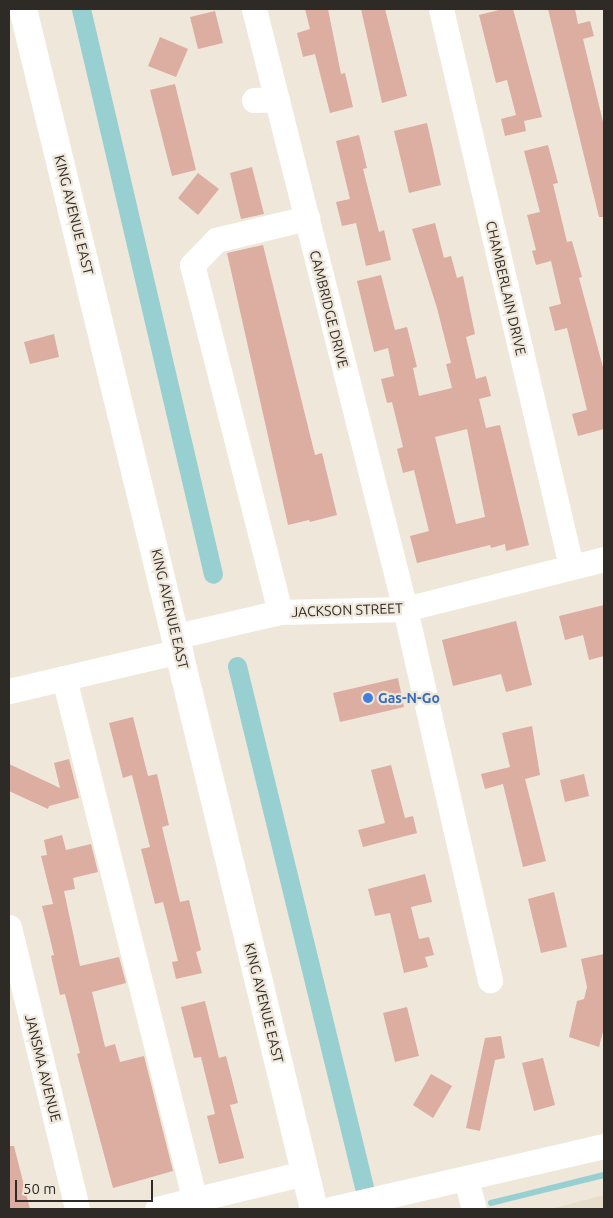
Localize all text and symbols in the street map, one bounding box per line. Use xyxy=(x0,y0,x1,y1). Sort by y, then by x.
street label: KING AVENUE EAST xyxy=(51,153,97,277)
street label: CHAMBERLAIN DRIVE xyxy=(482,219,530,357)
street label: CAMBRIDGE DRIVE xyxy=(306,248,352,370)
street label: KING AVENUE EAST xyxy=(148,547,192,671)
street label: JACKSON STREET xyxy=(291,600,403,620)
place label: Gas-N-Go xyxy=(378,690,440,706)
marker: Gas-N-Go xyxy=(362,692,374,704)
street label: KING AVENUE EAST xyxy=(241,941,287,1065)
street label: JANSMA AVENUE xyxy=(22,1012,64,1124)
scale bar xyxy=(18,1170,155,1202)
text: 50 m xyxy=(23,1180,56,1197)

